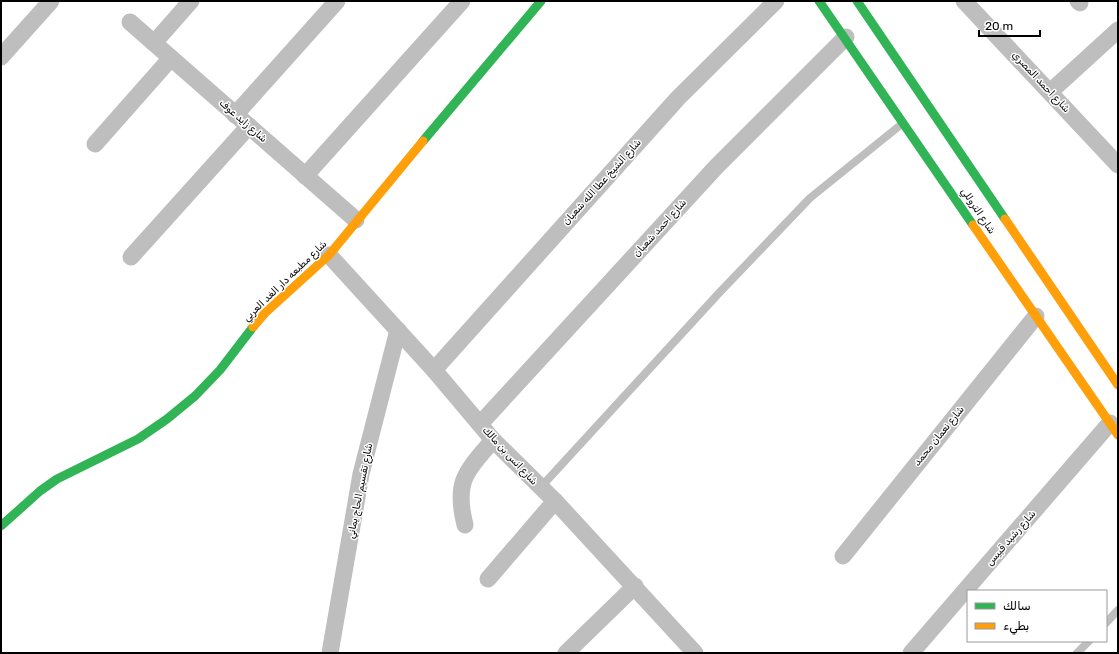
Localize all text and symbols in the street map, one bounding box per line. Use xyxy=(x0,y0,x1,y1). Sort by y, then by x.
scale bar xyxy=(979,12,1040,38)
text: 20 m xyxy=(985,19,1013,33)
street label: شارع احمد المصري xyxy=(1009,49,1072,116)
street label: شارع زايد عوف xyxy=(216,97,269,146)
street label: شارع الشيخ عطا الله شعبان xyxy=(560,137,645,228)
street label: شارع التروللي xyxy=(957,186,998,237)
street label: شارع احمد شعبان xyxy=(631,197,690,260)
street label: شارع مطبعه دار الغد العربي xyxy=(241,238,331,326)
street label: شارع نعمان محمد xyxy=(911,404,968,469)
street label: شارع انس بن مالك xyxy=(479,424,540,488)
street label: شارع تقسيم الحاج يماني xyxy=(345,442,377,540)
street label: شارع رشيد قبيس xyxy=(984,508,1039,569)
legend xyxy=(967,590,1107,642)
text: سالك xyxy=(1003,599,1031,613)
text: بطيء xyxy=(1003,619,1029,635)

